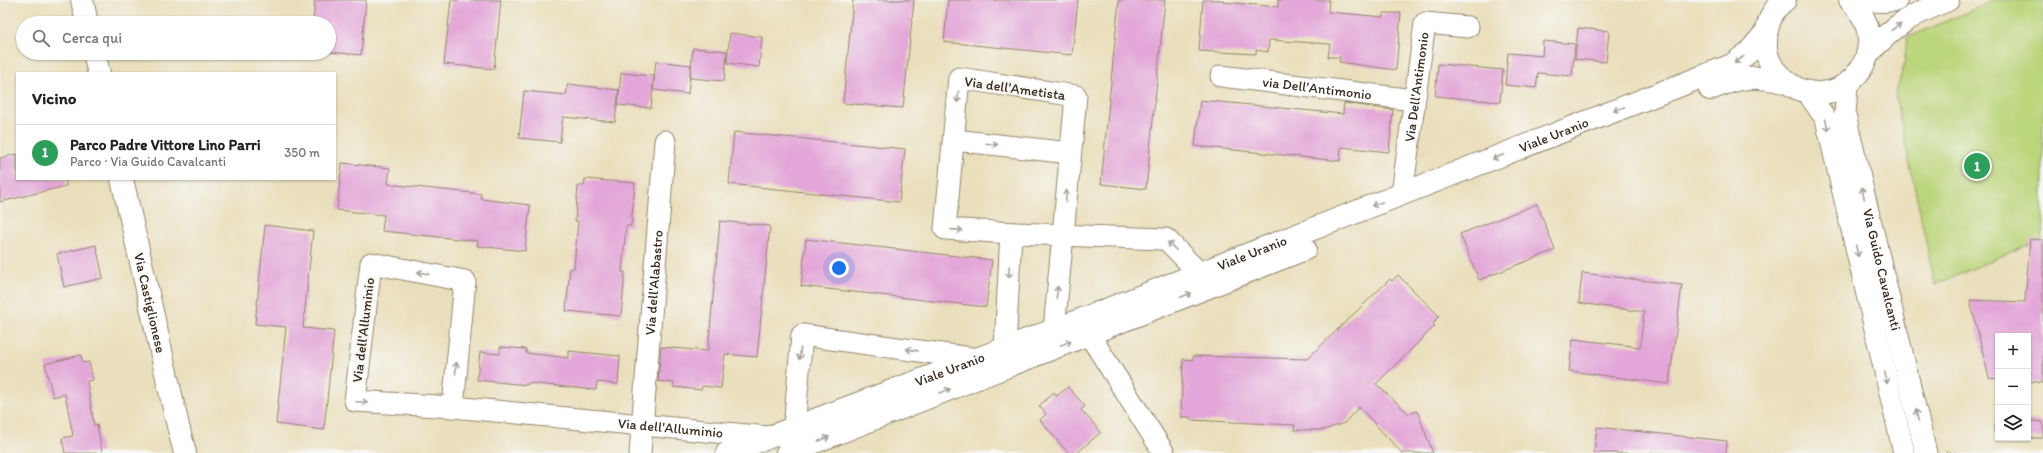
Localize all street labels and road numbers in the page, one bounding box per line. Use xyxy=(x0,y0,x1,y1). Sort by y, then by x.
street label: Via Dell'Antimonio xyxy=(1401,31,1433,143)
street label: Via dell'Ametista xyxy=(963,73,1067,104)
street label: via Dell'Antimonio xyxy=(1262,73,1373,104)
street label: Viale Uranio xyxy=(1517,114,1591,156)
street label: Via Guido Cavalcanti xyxy=(1859,207,1904,332)
street label: Via dell'Alabastro xyxy=(641,229,667,336)
street label: Viale Uranio xyxy=(1215,232,1289,274)
street label: Via Castiglionese xyxy=(130,251,169,355)
street label: Via dell'Alluminio xyxy=(349,277,378,383)
street label: Viale Uranio xyxy=(913,349,987,390)
street label: Via dell'Alluminio xyxy=(617,415,724,442)

